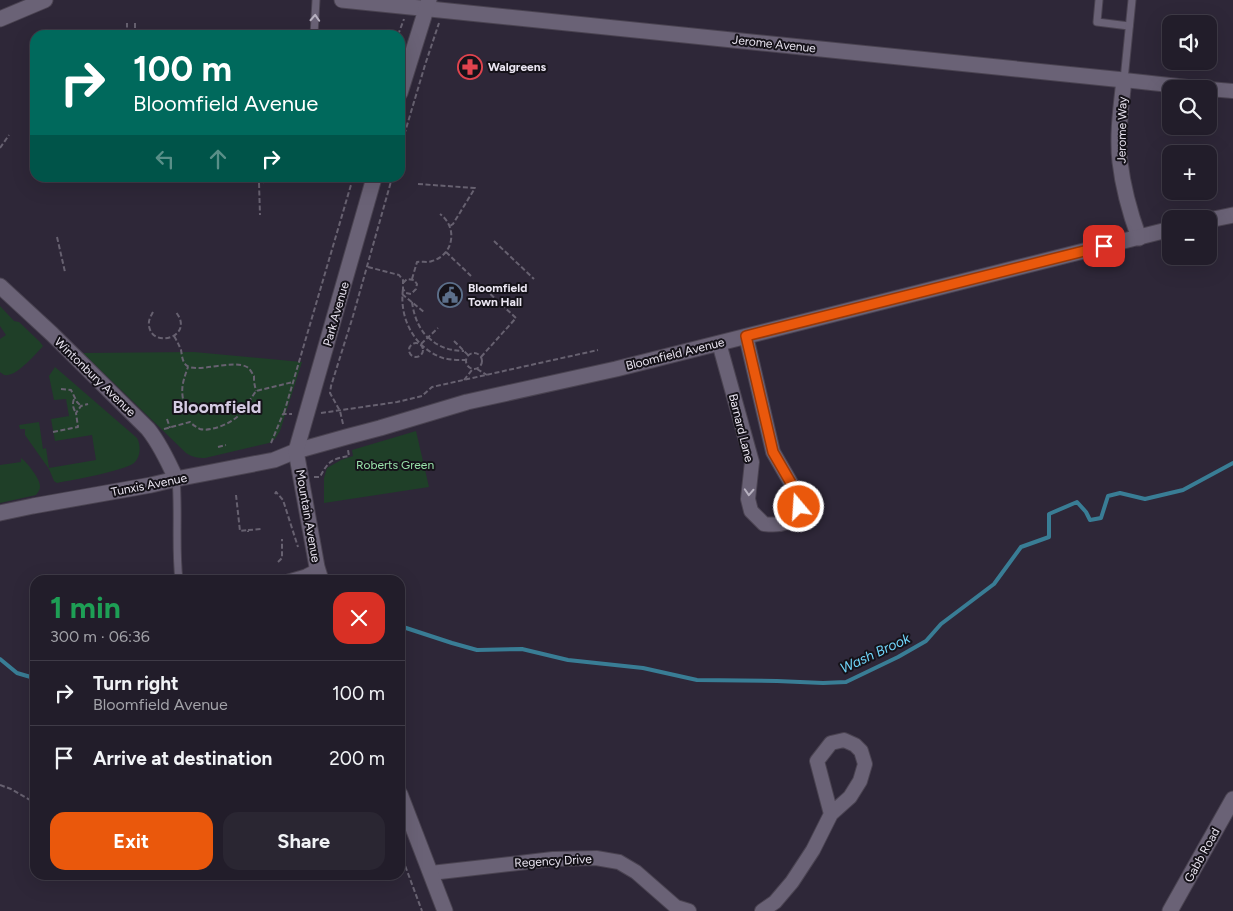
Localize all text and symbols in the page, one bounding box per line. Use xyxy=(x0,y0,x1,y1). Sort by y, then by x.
one-way arrow xyxy=(310,13,321,21)
map controls xyxy=(1162,15,1217,265)
button: sound xyxy=(1162,15,1217,70)
street label: Jerome Avenue xyxy=(731,33,817,55)
text: 100 m xyxy=(133,48,232,90)
icon: right xyxy=(50,50,115,115)
pharmacy icon: Walgreens xyxy=(457,54,483,80)
place label: Walgreens xyxy=(488,60,547,74)
button: search xyxy=(1162,80,1217,135)
text: Bloomfield Avenue xyxy=(133,90,318,117)
street label: Jerome Way xyxy=(1114,96,1130,164)
icon: left xyxy=(151,145,179,173)
icon: ahead xyxy=(204,145,232,173)
icon: right xyxy=(257,145,285,173)
button: + xyxy=(1162,145,1217,200)
button: − xyxy=(1162,210,1217,265)
pin xyxy=(1083,225,1125,267)
icon: arrive xyxy=(1090,232,1118,260)
street label: Park Avenue xyxy=(320,280,352,348)
place label: Bloomfield Town Hall xyxy=(468,281,527,309)
public building icon: Bloomfield Town Hall xyxy=(437,282,463,308)
street label: Wintonbury Avenue xyxy=(52,335,139,419)
street label: Bloomfield Avenue xyxy=(624,335,726,373)
street label: Barnard Lane xyxy=(726,392,756,464)
district label: Bloomfield xyxy=(173,396,261,418)
park label: Roberts Green xyxy=(356,458,434,472)
street label: Mountain Avenue xyxy=(293,468,323,564)
street label: Tunxis Avenue xyxy=(110,471,189,499)
position arrow xyxy=(772,480,824,532)
one-way arrow xyxy=(744,489,755,497)
text: 1 min xyxy=(50,589,121,626)
button: close xyxy=(333,592,385,644)
text: 300 m · 06:36 xyxy=(50,627,150,646)
water label: Wash Brook xyxy=(837,629,914,677)
text: Turn right xyxy=(93,672,179,695)
icon: right xyxy=(50,679,78,707)
text: 100 m xyxy=(332,682,385,705)
text: Bloomfield Avenue xyxy=(93,695,228,714)
icon: arrive xyxy=(50,744,78,772)
text: Arrive at destination xyxy=(93,747,272,770)
text: 200 m xyxy=(329,747,385,770)
button: Exit xyxy=(50,812,213,870)
button: Share xyxy=(223,812,385,870)
street label: Gabb Road xyxy=(1181,825,1223,885)
street label: Regency Drive xyxy=(514,852,593,870)

